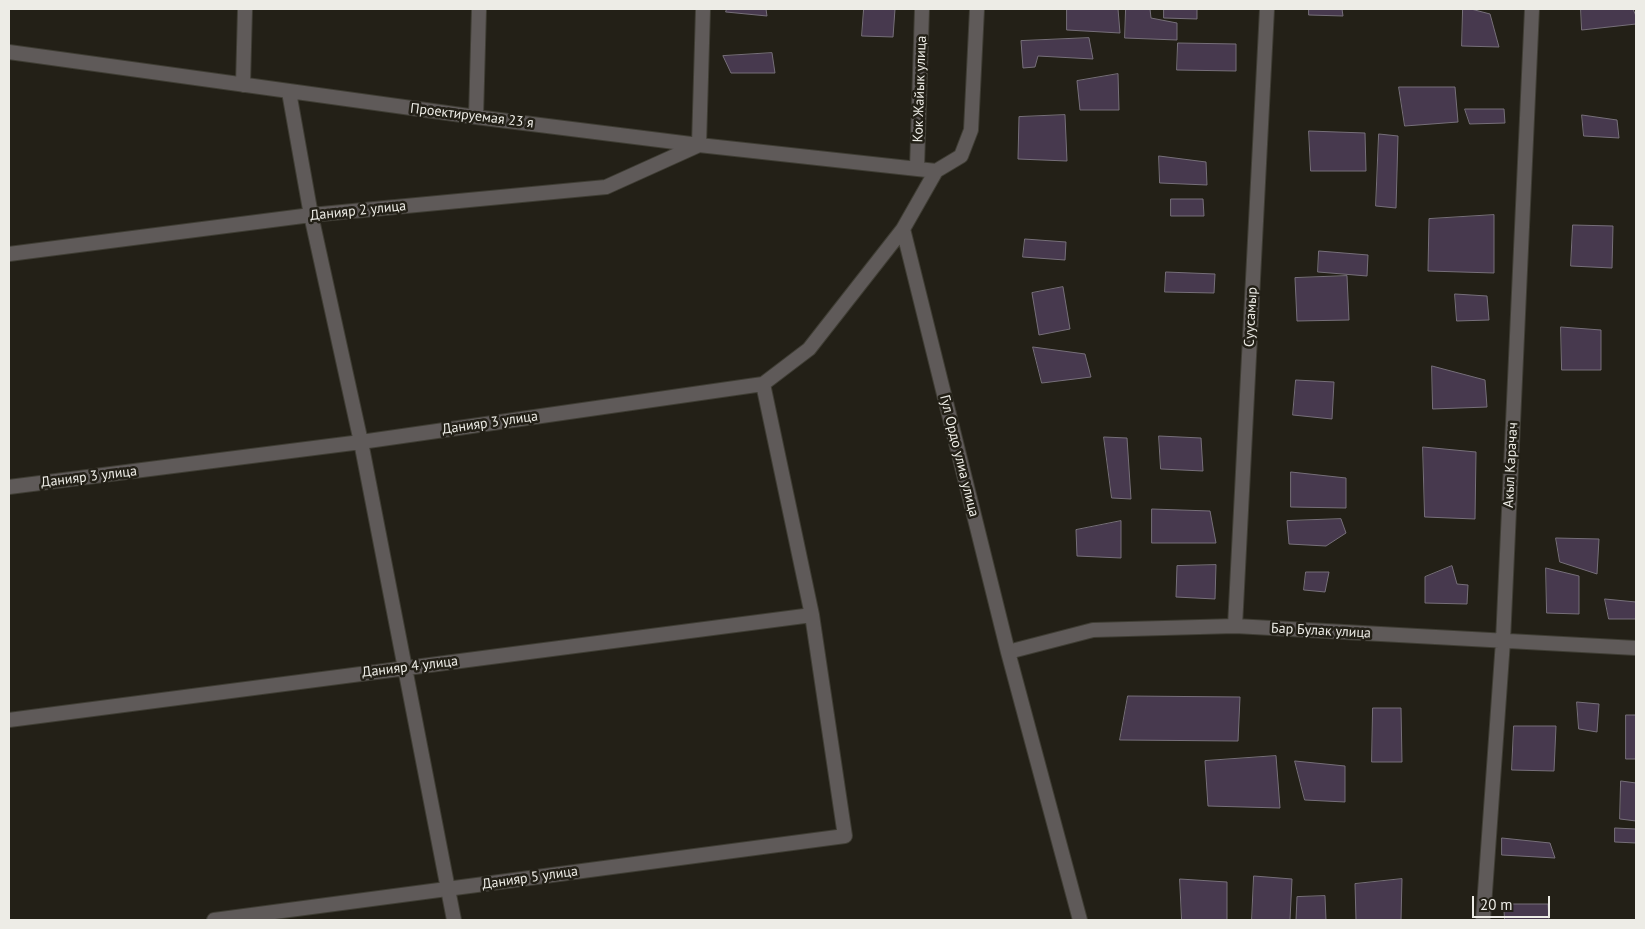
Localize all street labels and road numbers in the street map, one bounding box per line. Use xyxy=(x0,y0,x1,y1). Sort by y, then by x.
street label: Кок Жайык улица xyxy=(910,35,930,143)
street label: Проектируемая 23 я xyxy=(409,100,535,132)
street label: Данияр 2 улица xyxy=(309,198,407,224)
street label: Суусамыр xyxy=(1241,287,1261,347)
street label: Гул Ордо улиа улица xyxy=(936,393,982,519)
street label: Данияр 3 улица xyxy=(441,408,539,438)
street label: Акыл Карачач xyxy=(1500,422,1522,508)
street label: Данияр 3 улица xyxy=(40,463,138,491)
street label: Бар Булак улица xyxy=(1271,620,1371,642)
street label: Данияр 4 улица xyxy=(361,653,459,681)
street label: Данияр 5 улица xyxy=(481,863,579,893)

